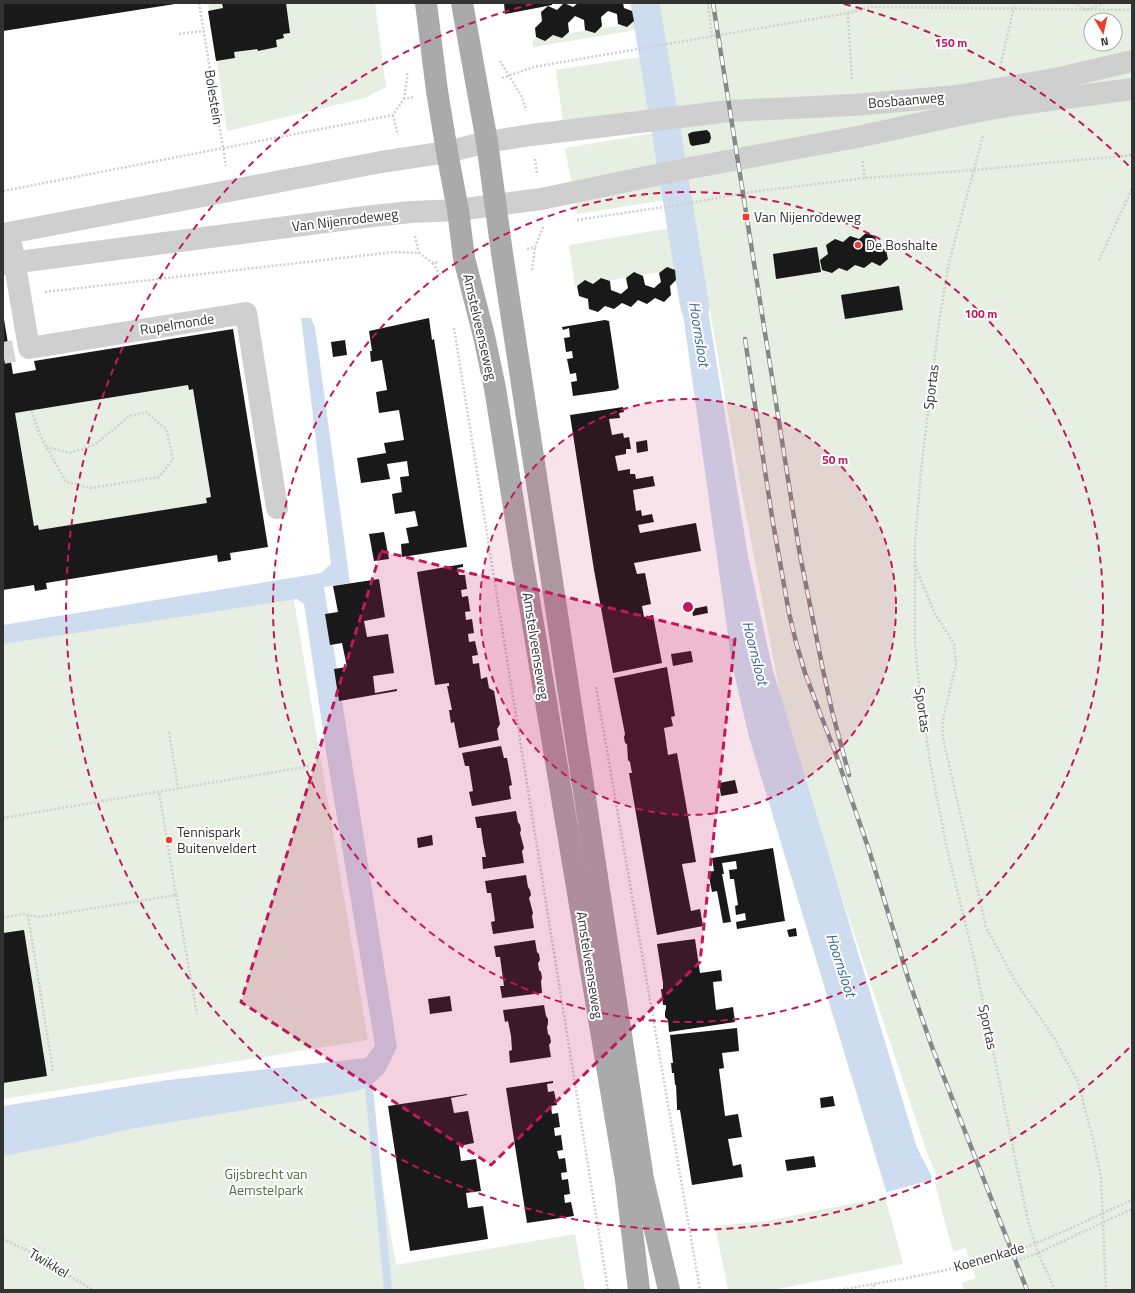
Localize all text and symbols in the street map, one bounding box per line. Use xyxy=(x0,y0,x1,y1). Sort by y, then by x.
north arrow xyxy=(1083,12,1123,52)
text: 150 m xyxy=(935,33,967,52)
text: N xyxy=(1100,33,1110,50)
street label: Bolestein xyxy=(200,68,229,126)
street label: Bosbaanweg xyxy=(867,86,945,113)
street label: Van Nijenrodeweg xyxy=(291,203,399,236)
place label: Van Nijenrodeweg xyxy=(754,206,861,227)
marker: Van Nijenrodeweg xyxy=(741,212,751,222)
place label: De Boshalte xyxy=(866,234,937,255)
marker: De Boshalte xyxy=(853,240,863,250)
street label: Amstelveenseweg xyxy=(458,272,503,382)
water label: Hoornsloot xyxy=(683,300,716,370)
text: 100 m xyxy=(965,304,997,323)
street label: Rupelmonde xyxy=(138,307,216,340)
street label: Sportas xyxy=(917,363,944,411)
text: 50 m xyxy=(822,450,848,469)
street label: Amstelveenseweg xyxy=(518,591,555,701)
centre of rings xyxy=(681,600,695,614)
water label: Hoornsloot xyxy=(736,618,775,690)
street label: Sportas xyxy=(910,686,937,734)
place label: Tennispark Buitenveldert xyxy=(177,821,257,858)
marker: Tennispark Buitenveldert xyxy=(164,835,174,845)
street label: Amstelveenseweg xyxy=(572,910,609,1020)
water label: Hoornsloot xyxy=(820,930,863,1002)
street label: Sportas xyxy=(973,1002,1004,1051)
park label: Gijsbrecht van Aemstelpark xyxy=(224,1163,308,1200)
street label: Koenenkade xyxy=(951,1236,1027,1277)
street label: Twikkel xyxy=(25,1242,73,1283)

